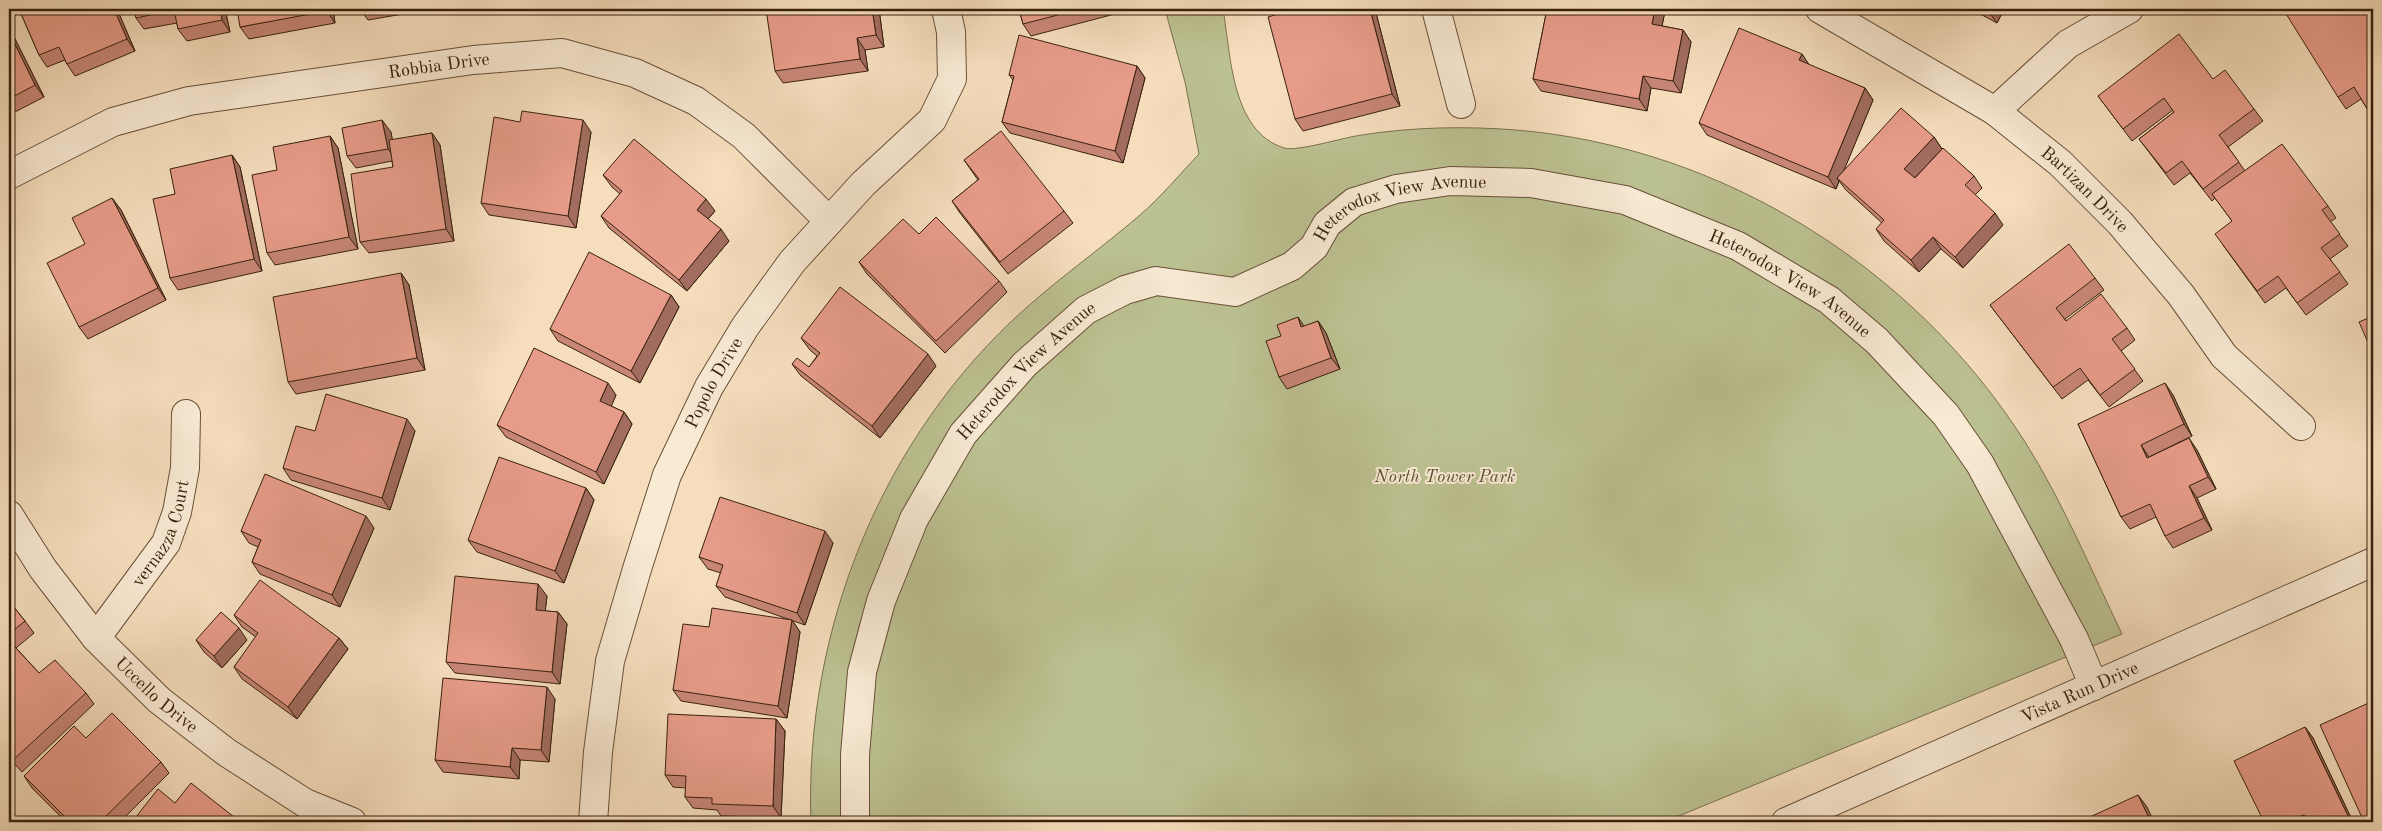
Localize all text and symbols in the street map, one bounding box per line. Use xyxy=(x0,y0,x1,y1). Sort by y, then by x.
street label: Robbia Drive xyxy=(387,51,490,82)
street label: Bartizan Drive xyxy=(2037,144,2132,236)
street label: Heterodox View Avenue xyxy=(1311,173,1487,245)
street label: Heterodox View Avenue xyxy=(1706,227,1874,341)
street label: Heterodox View Avenue xyxy=(954,299,1098,444)
street label: Popolo Drive xyxy=(683,335,747,431)
park label: North Tower Park xyxy=(1373,468,1516,486)
street label: vernazza Court xyxy=(129,478,193,590)
street label: Uccello Drive xyxy=(111,654,201,737)
street label: Vista Run Drive xyxy=(2018,659,2141,727)

